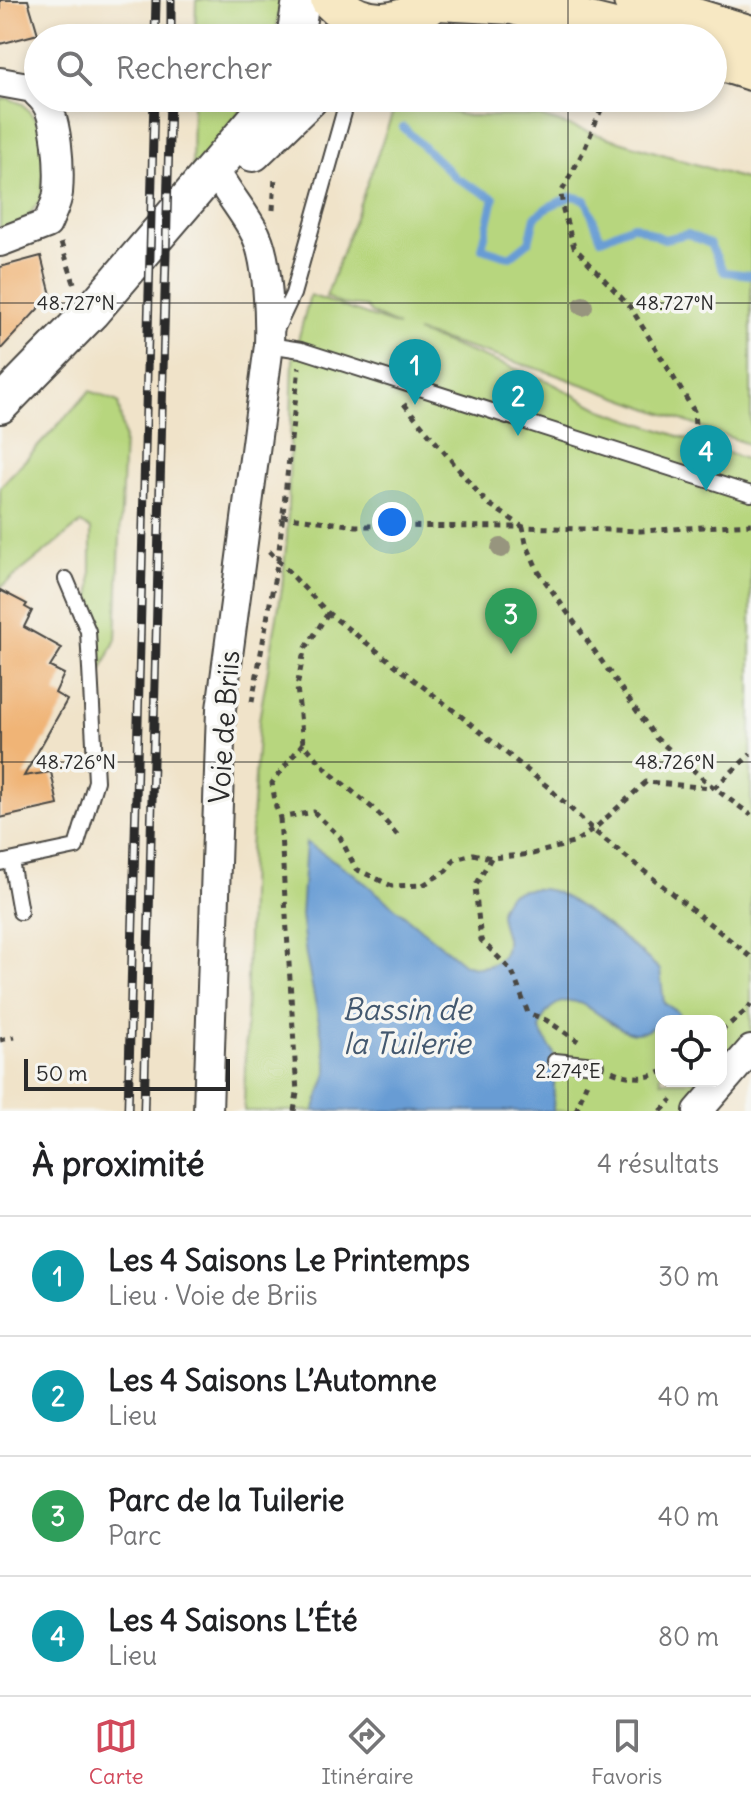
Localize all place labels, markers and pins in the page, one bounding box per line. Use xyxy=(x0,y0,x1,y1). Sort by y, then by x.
pin: 1 xyxy=(389,339,441,405)
pin: 2 xyxy=(492,370,544,436)
pin: 4 xyxy=(680,425,732,491)
pin: 3 xyxy=(485,588,537,654)

